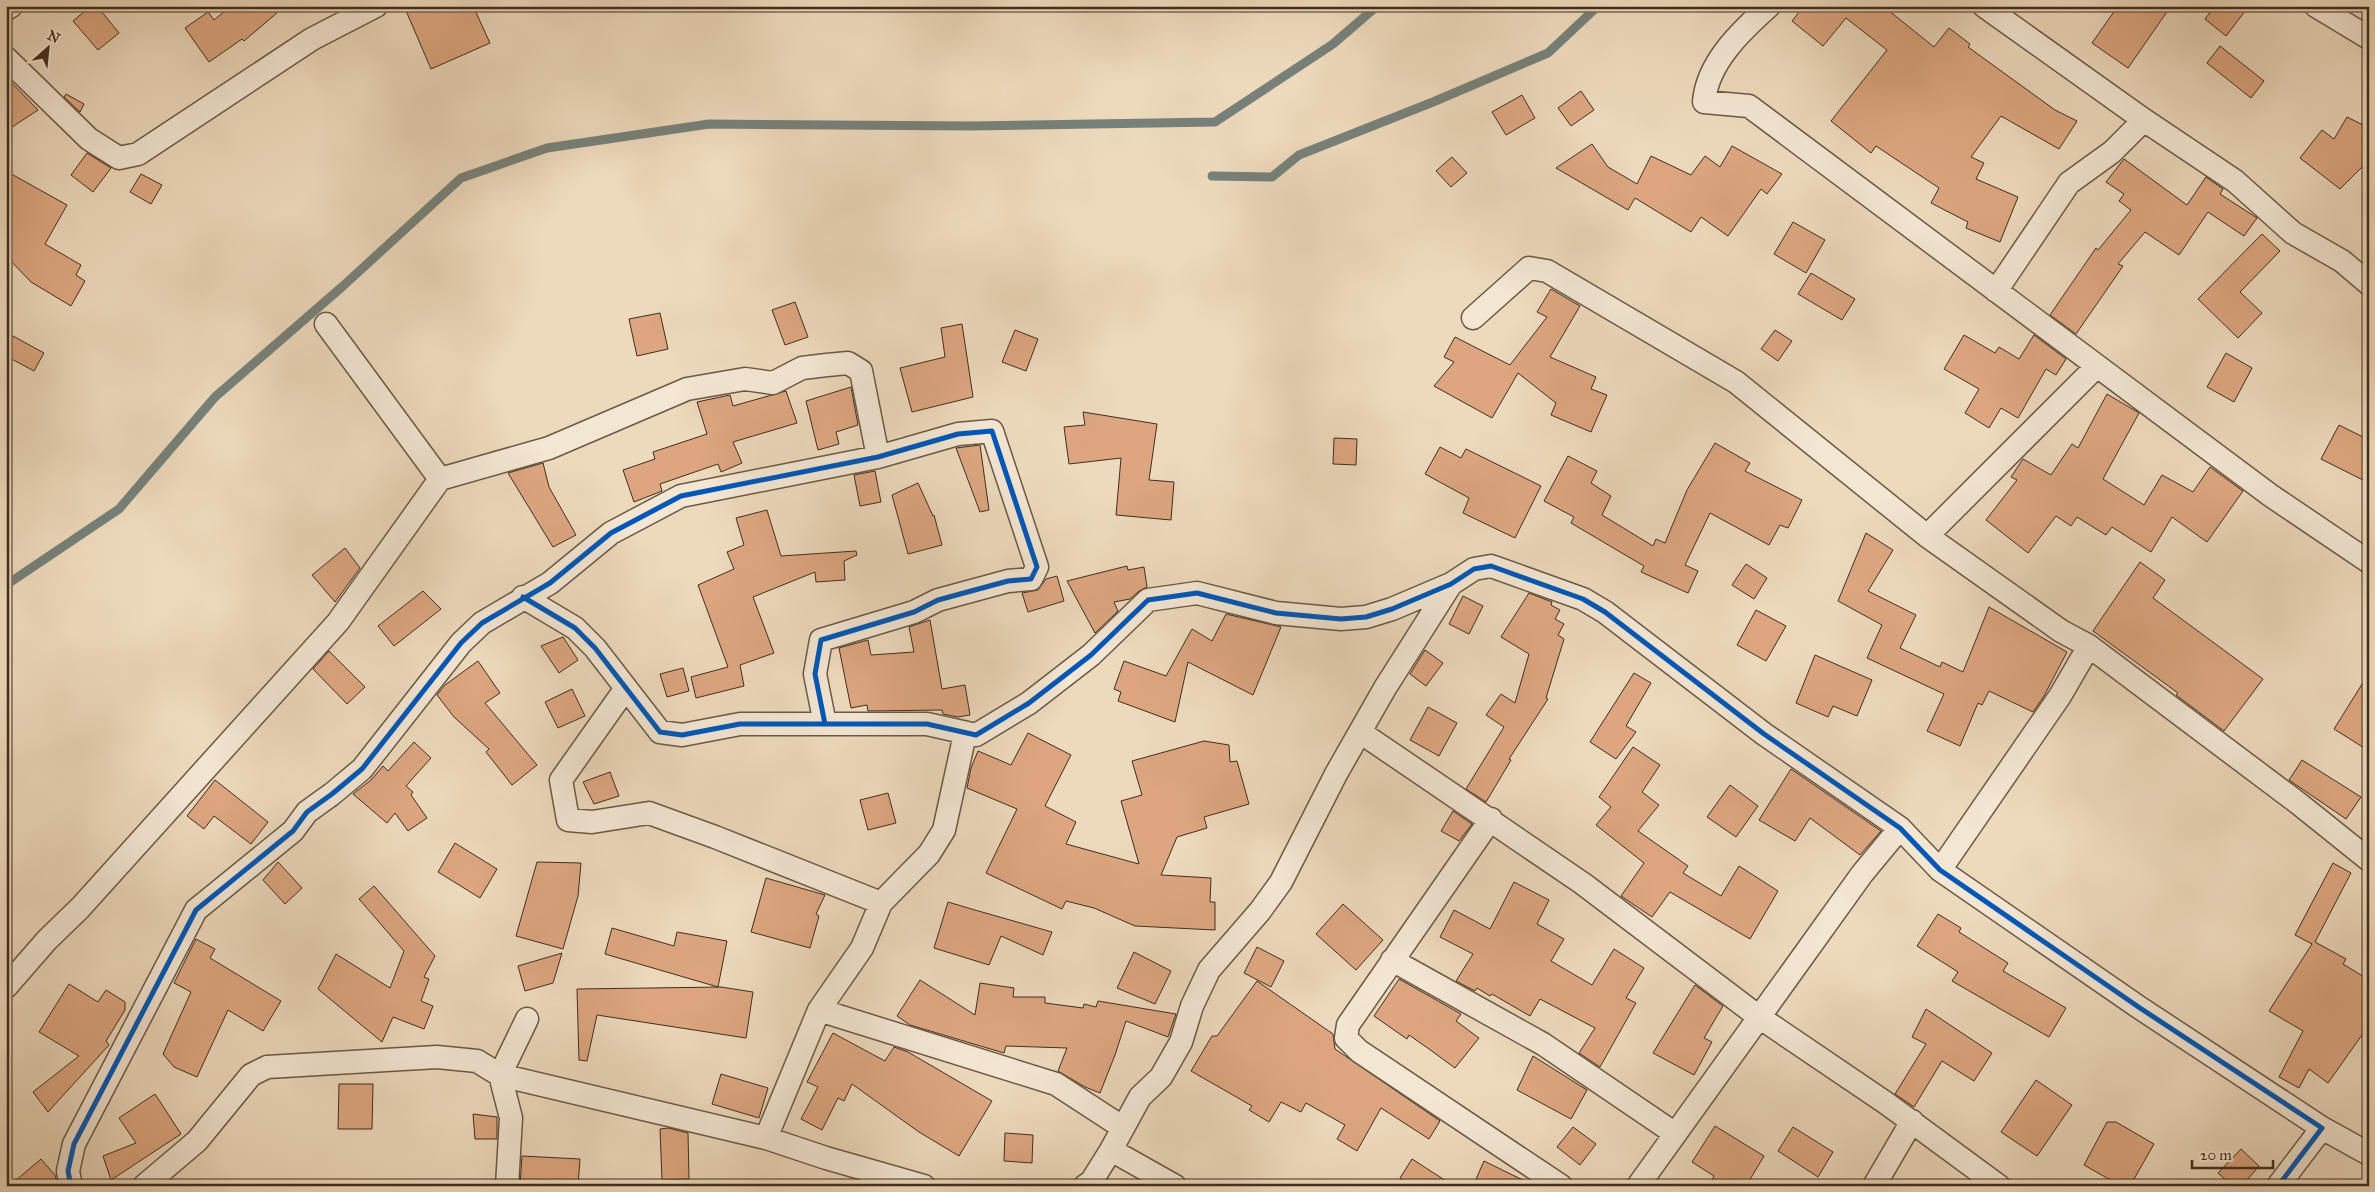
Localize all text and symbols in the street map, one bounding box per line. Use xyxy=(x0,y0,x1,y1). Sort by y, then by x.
north arrow xyxy=(22,22,72,72)
text: N xyxy=(45,27,63,47)
scale bar xyxy=(2192,1137,2274,1169)
text: 20 m xyxy=(2200,1146,2232,1164)

